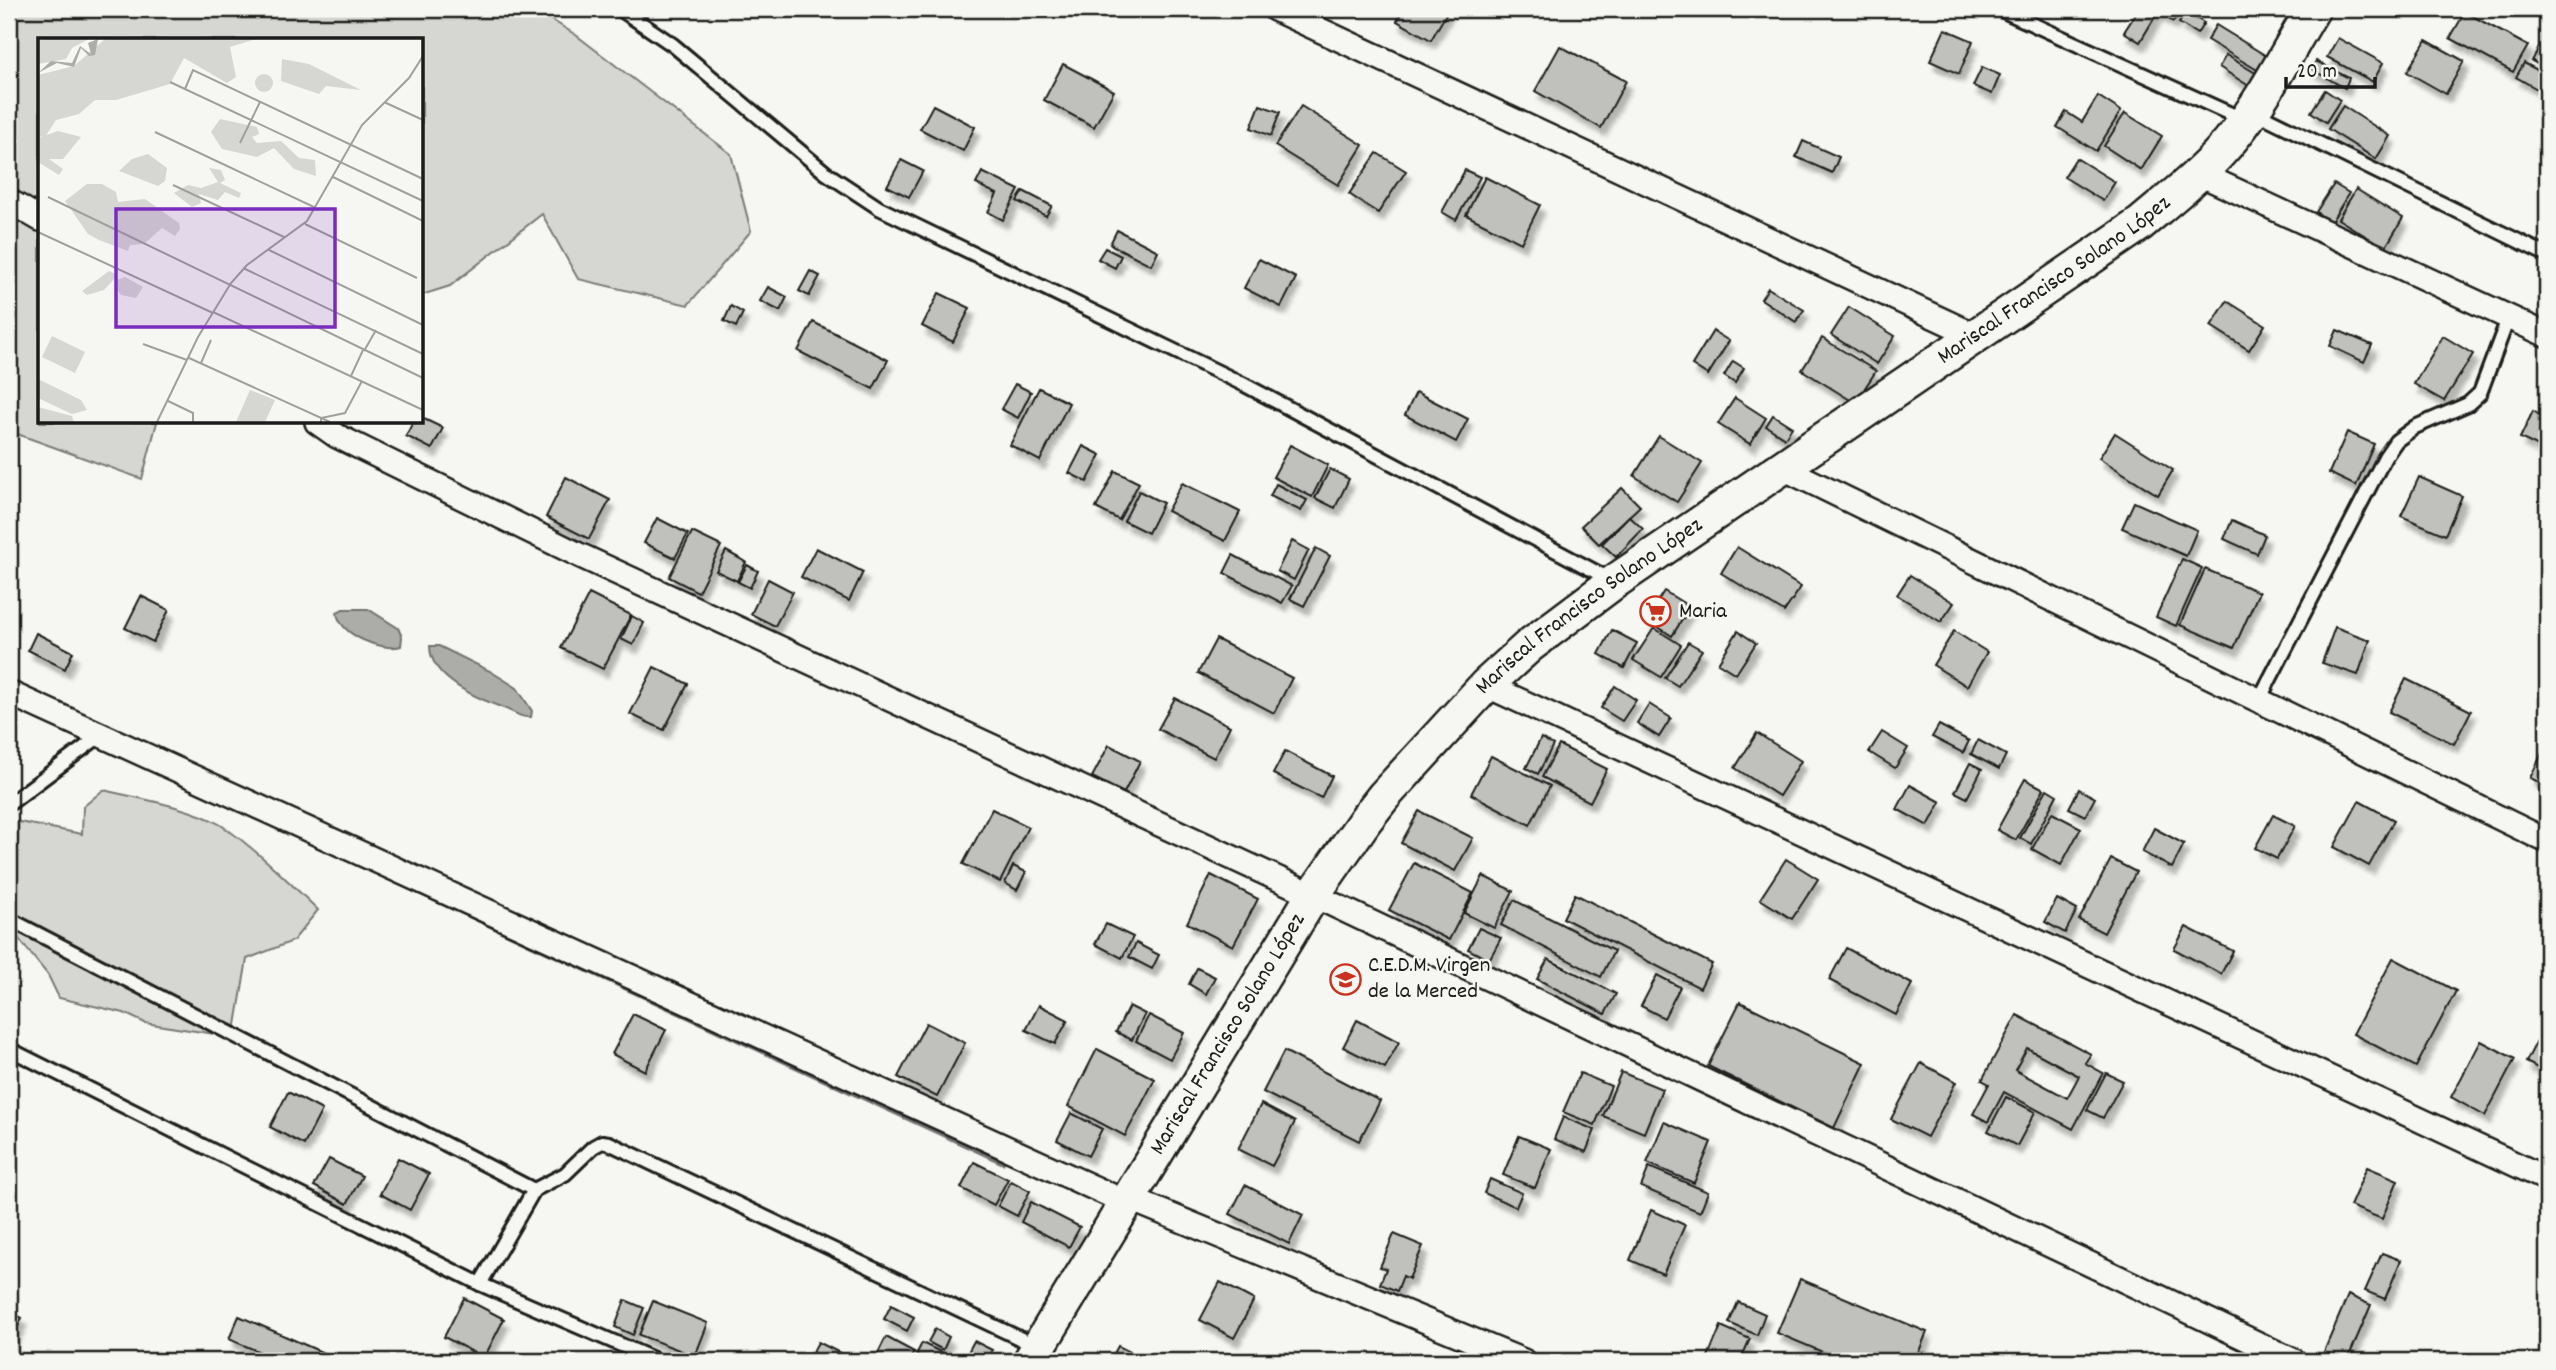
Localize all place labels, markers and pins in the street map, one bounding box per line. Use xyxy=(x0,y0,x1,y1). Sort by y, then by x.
supermarket icon: Maria xyxy=(1639,595,1673,629)
place label: Maria xyxy=(1679,596,1728,629)
place label: C.E.D.M. Virgen de la Merced xyxy=(1368,950,1490,1009)
school or university icon: C.E.D.M. Virgen de la Merced xyxy=(1328,962,1362,996)

